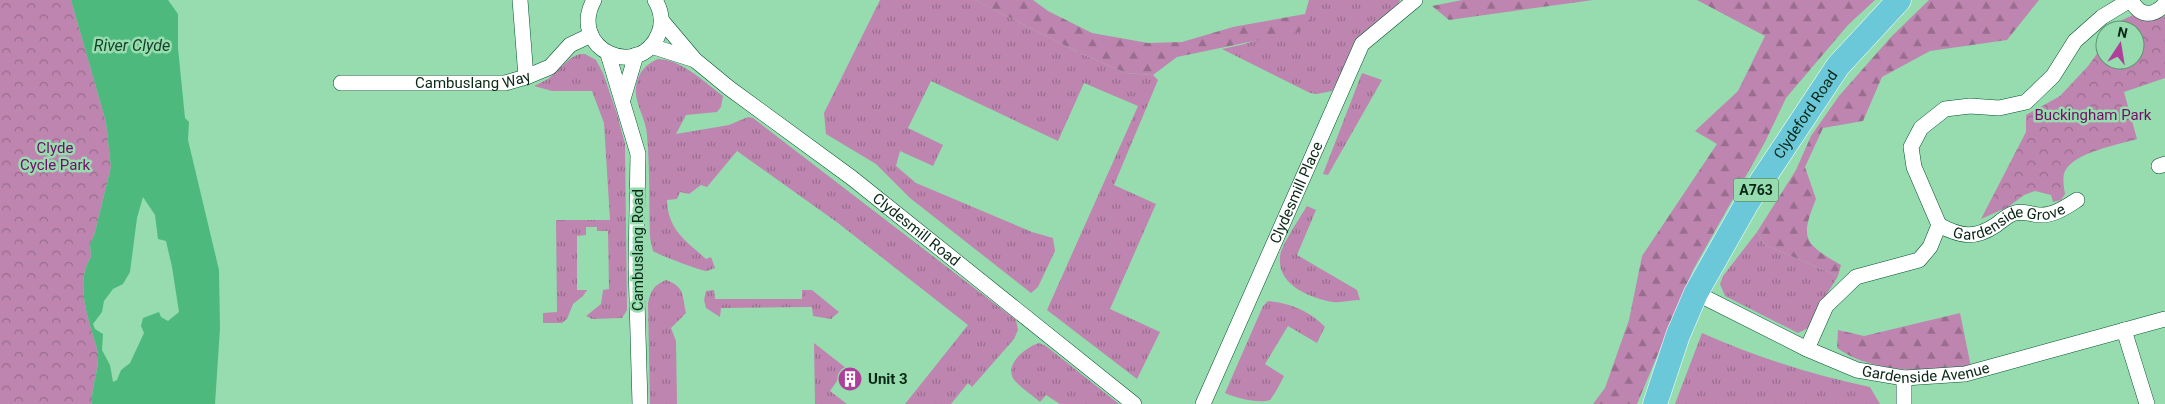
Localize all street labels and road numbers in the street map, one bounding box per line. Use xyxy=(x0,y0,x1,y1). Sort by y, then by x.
street label: Cambuslang Way xyxy=(415,67,533,92)
street label: Clydeford Road xyxy=(1770,67,1842,162)
street label: Clydesmill Place xyxy=(1266,139,1327,246)
road number: A763 xyxy=(1734,178,1778,202)
street label: Cambuslang Road xyxy=(629,189,647,311)
street label: Clydesmill Road xyxy=(869,189,964,270)
street label: Gardenside Grove xyxy=(1951,200,2068,244)
street label: Gardenside Avenue xyxy=(1860,359,1992,387)

